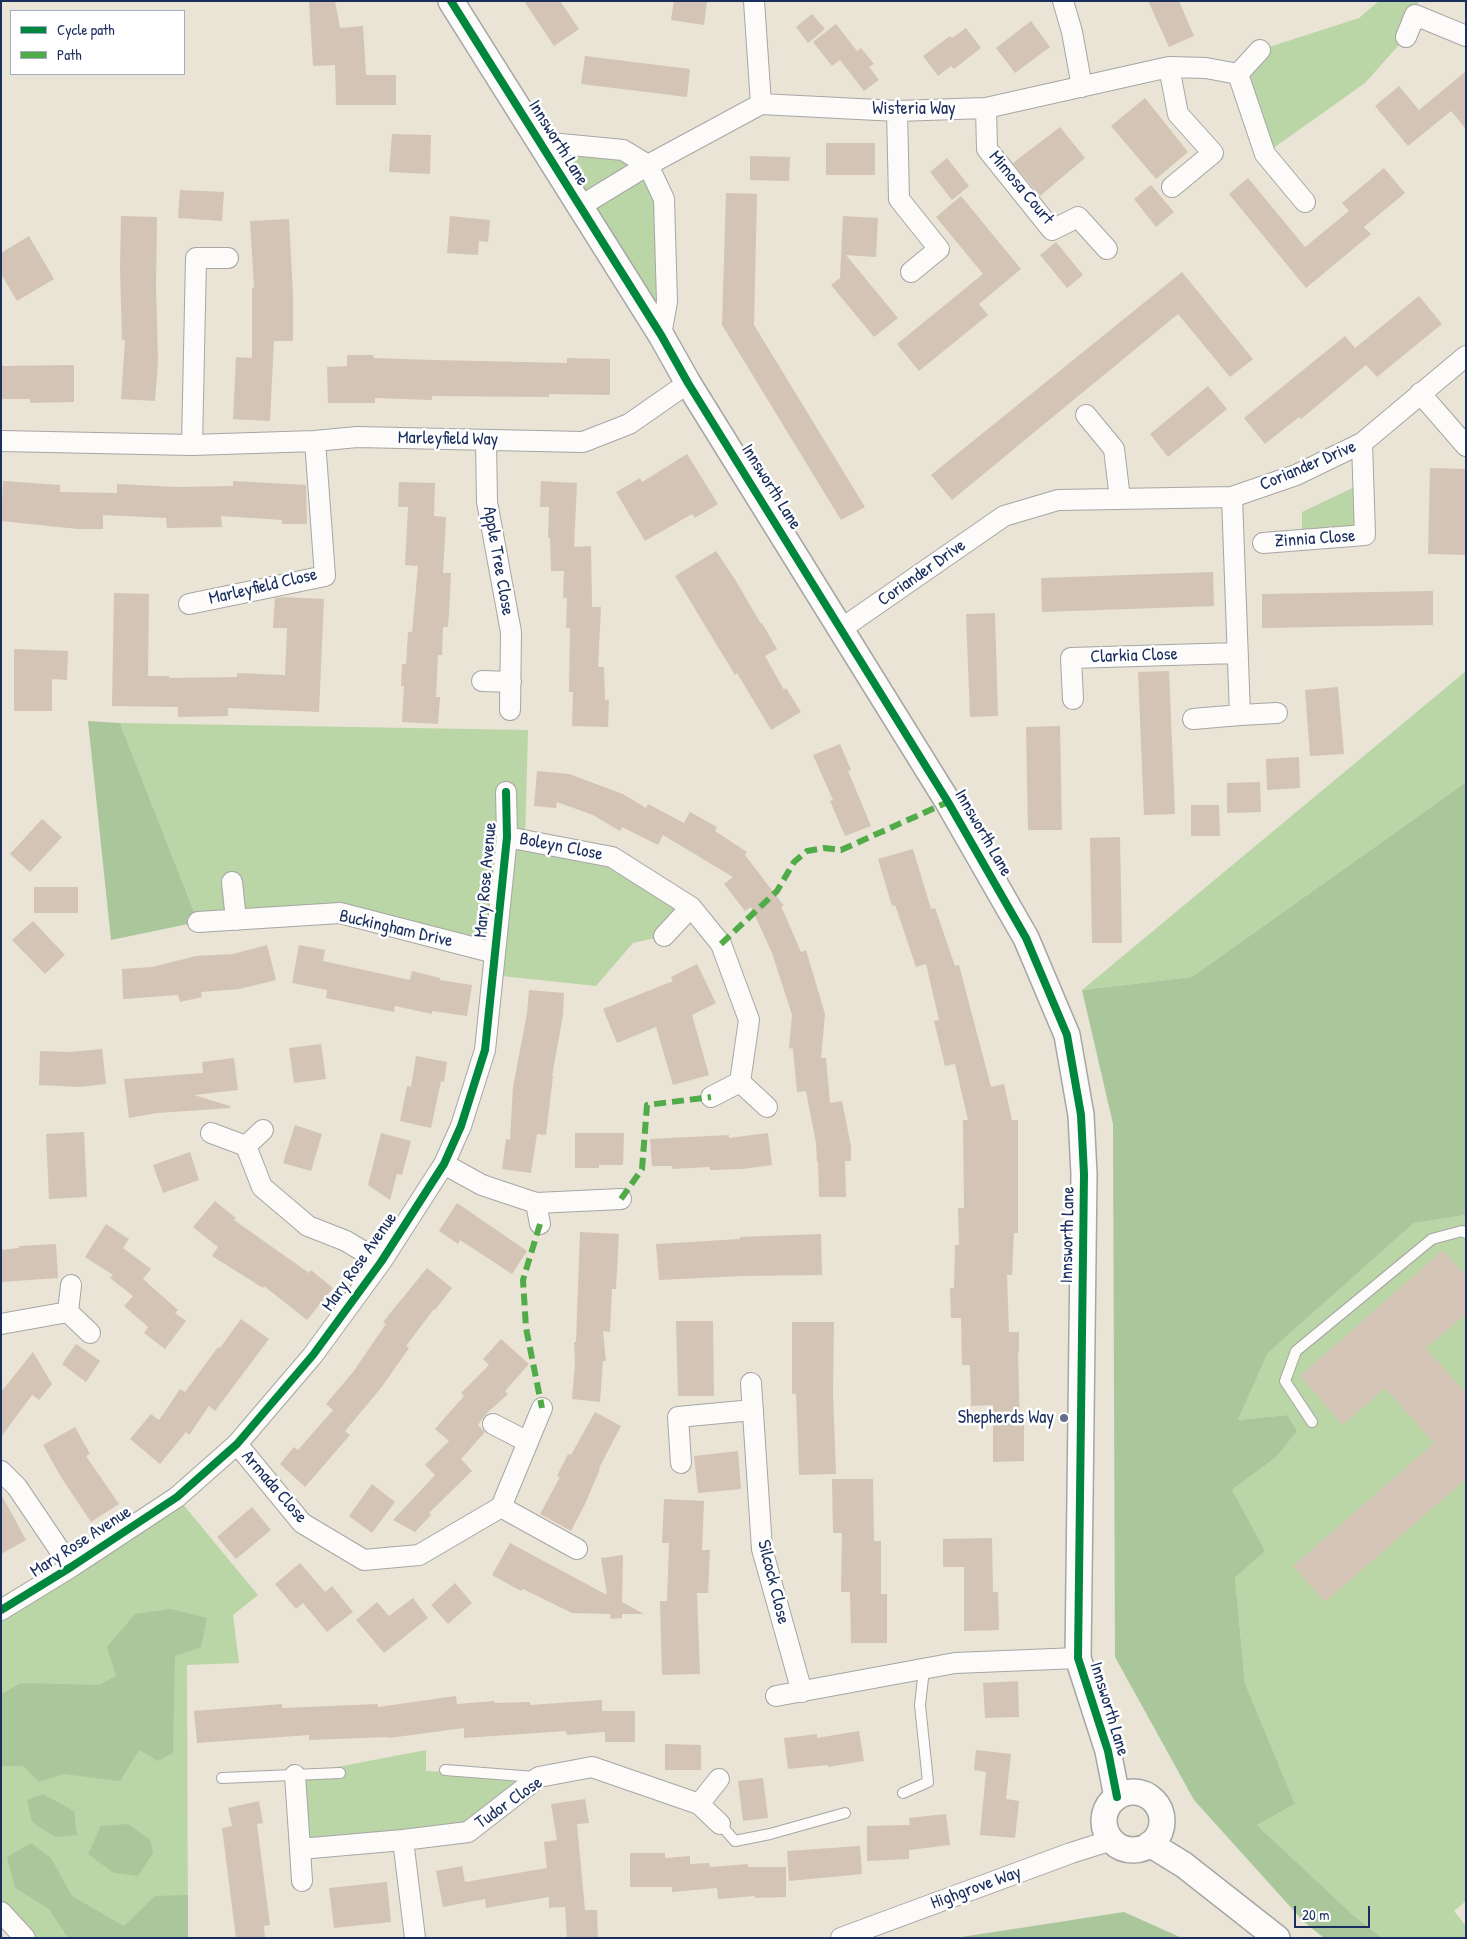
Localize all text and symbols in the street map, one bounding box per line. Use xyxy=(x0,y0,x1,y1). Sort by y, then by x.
legend xyxy=(10,10,185,75)
text: Cycle path xyxy=(57,19,115,40)
text: Path xyxy=(57,44,82,65)
street label: Innsworth Lane xyxy=(523,96,593,190)
street label: Wisteria Way xyxy=(872,98,956,120)
street label: Mimosa Court xyxy=(984,147,1058,229)
street label: Marleyfield Way xyxy=(398,427,498,451)
street label: Coriander Drive xyxy=(1257,436,1359,496)
street label: Innsworth Lane xyxy=(736,440,806,534)
street label: Apple Tree Close xyxy=(478,505,518,617)
street label: Zinnia Close xyxy=(1274,525,1356,553)
street label: Coriander Drive xyxy=(874,535,970,611)
street label: Marleyfield Close xyxy=(207,564,319,610)
street label: Clarkia Close xyxy=(1090,644,1178,668)
street label: Innsworth Lane xyxy=(949,786,1017,880)
street label: Mary Rose Avenue xyxy=(470,821,502,939)
street label: Boleyn Close xyxy=(518,828,604,866)
street label: Buckingham Drive xyxy=(337,905,455,953)
street label: Innsworth Lane xyxy=(1056,1186,1080,1284)
street label: Mary Rose Avenue xyxy=(318,1208,402,1316)
place label: Shepherds Way xyxy=(958,1407,1054,1429)
marker: Shepherds Way xyxy=(1058,1412,1070,1424)
street label: Armada Close xyxy=(237,1446,311,1528)
street label: Mary Rose Avenue xyxy=(27,1501,135,1583)
street label: Silcock Close xyxy=(752,1538,794,1626)
street label: Innsworth Lane xyxy=(1085,1660,1133,1758)
street label: Tudor Close xyxy=(471,1772,547,1834)
street label: Highgrove Way xyxy=(928,1862,1024,1914)
scale bar xyxy=(1297,1896,1373,1928)
text: 20 m xyxy=(1302,1904,1329,1925)

